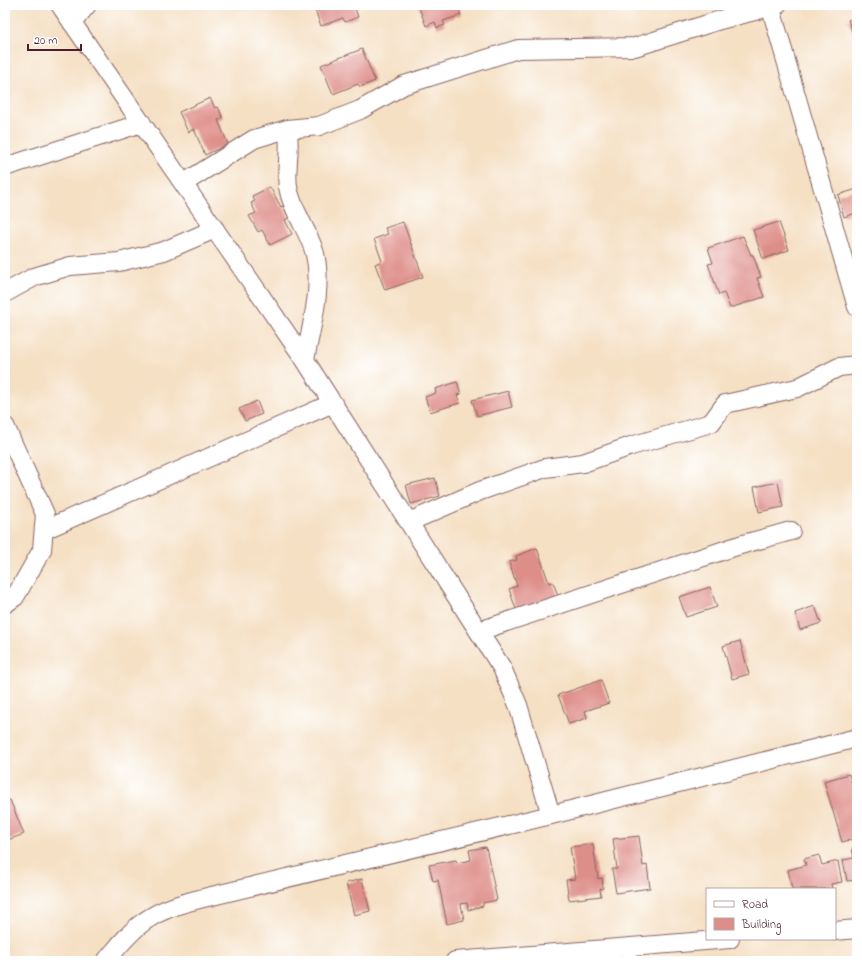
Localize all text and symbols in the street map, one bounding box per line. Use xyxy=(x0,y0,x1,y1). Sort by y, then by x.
scale bar xyxy=(28,26,81,52)
text: 20 m xyxy=(34,32,57,50)
legend xyxy=(706,888,836,940)
text: Road xyxy=(742,896,768,914)
text: Building xyxy=(741,916,781,935)

